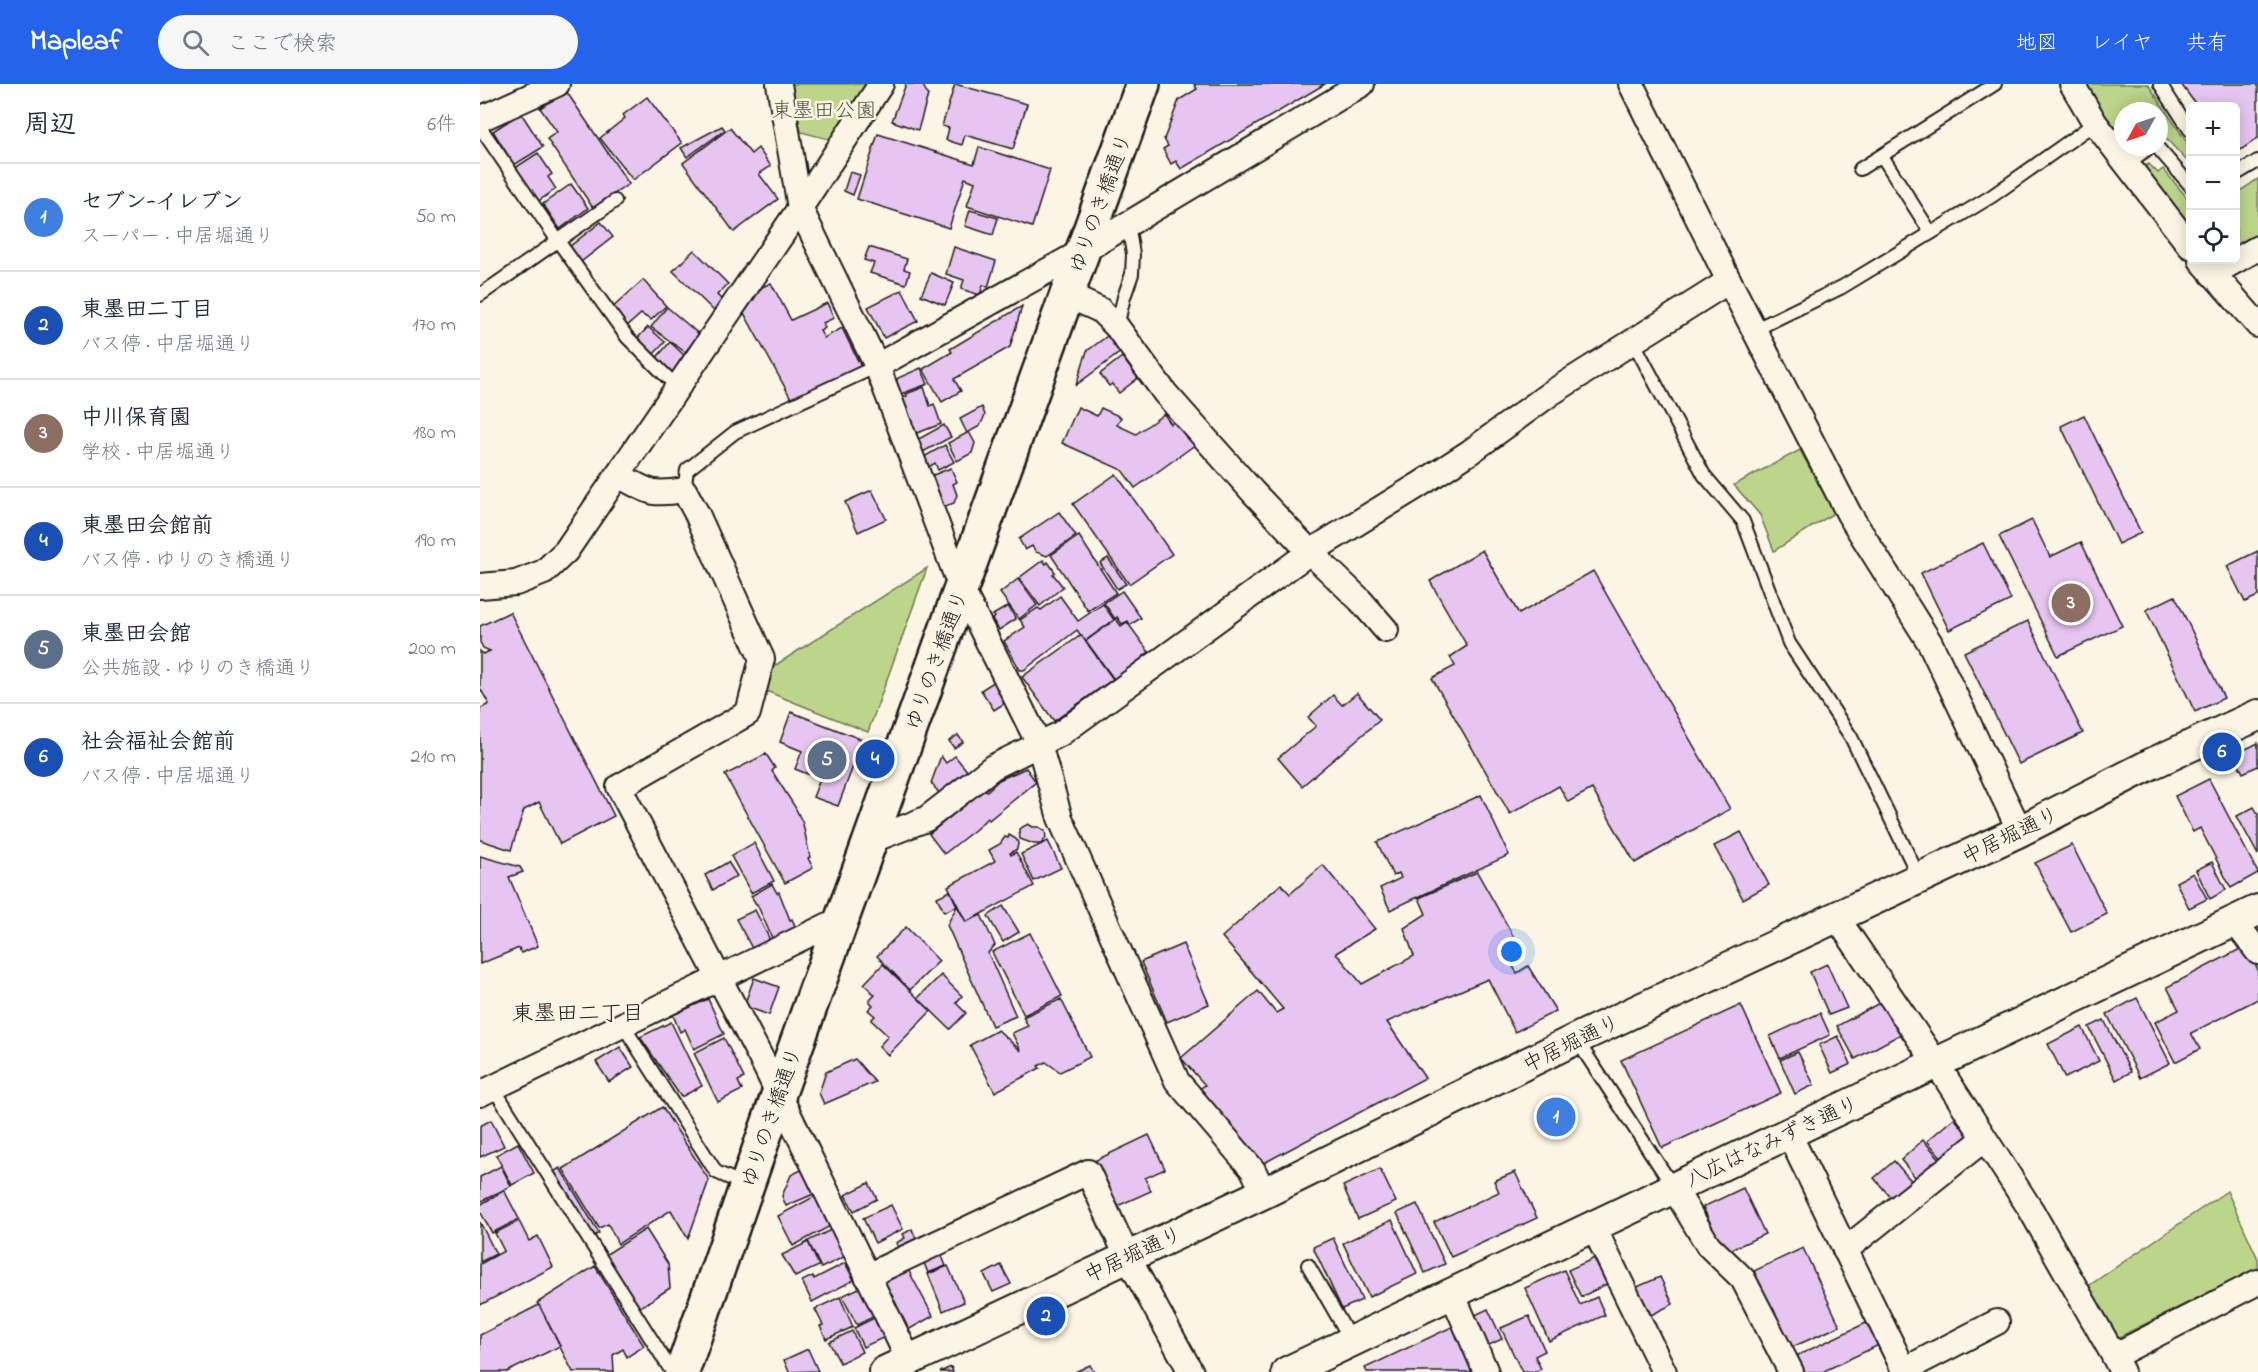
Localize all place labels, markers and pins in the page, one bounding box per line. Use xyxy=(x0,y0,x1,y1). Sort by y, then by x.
pin: 3 xyxy=(2052,580,2090,626)
pin: 6 xyxy=(2202,730,2242,774)
pin: 4 xyxy=(856,736,894,782)
pin: 5 xyxy=(808,738,846,782)
pin: 1 xyxy=(1536,1094,1576,1140)
pin: 2 xyxy=(1026,1294,1066,1338)

